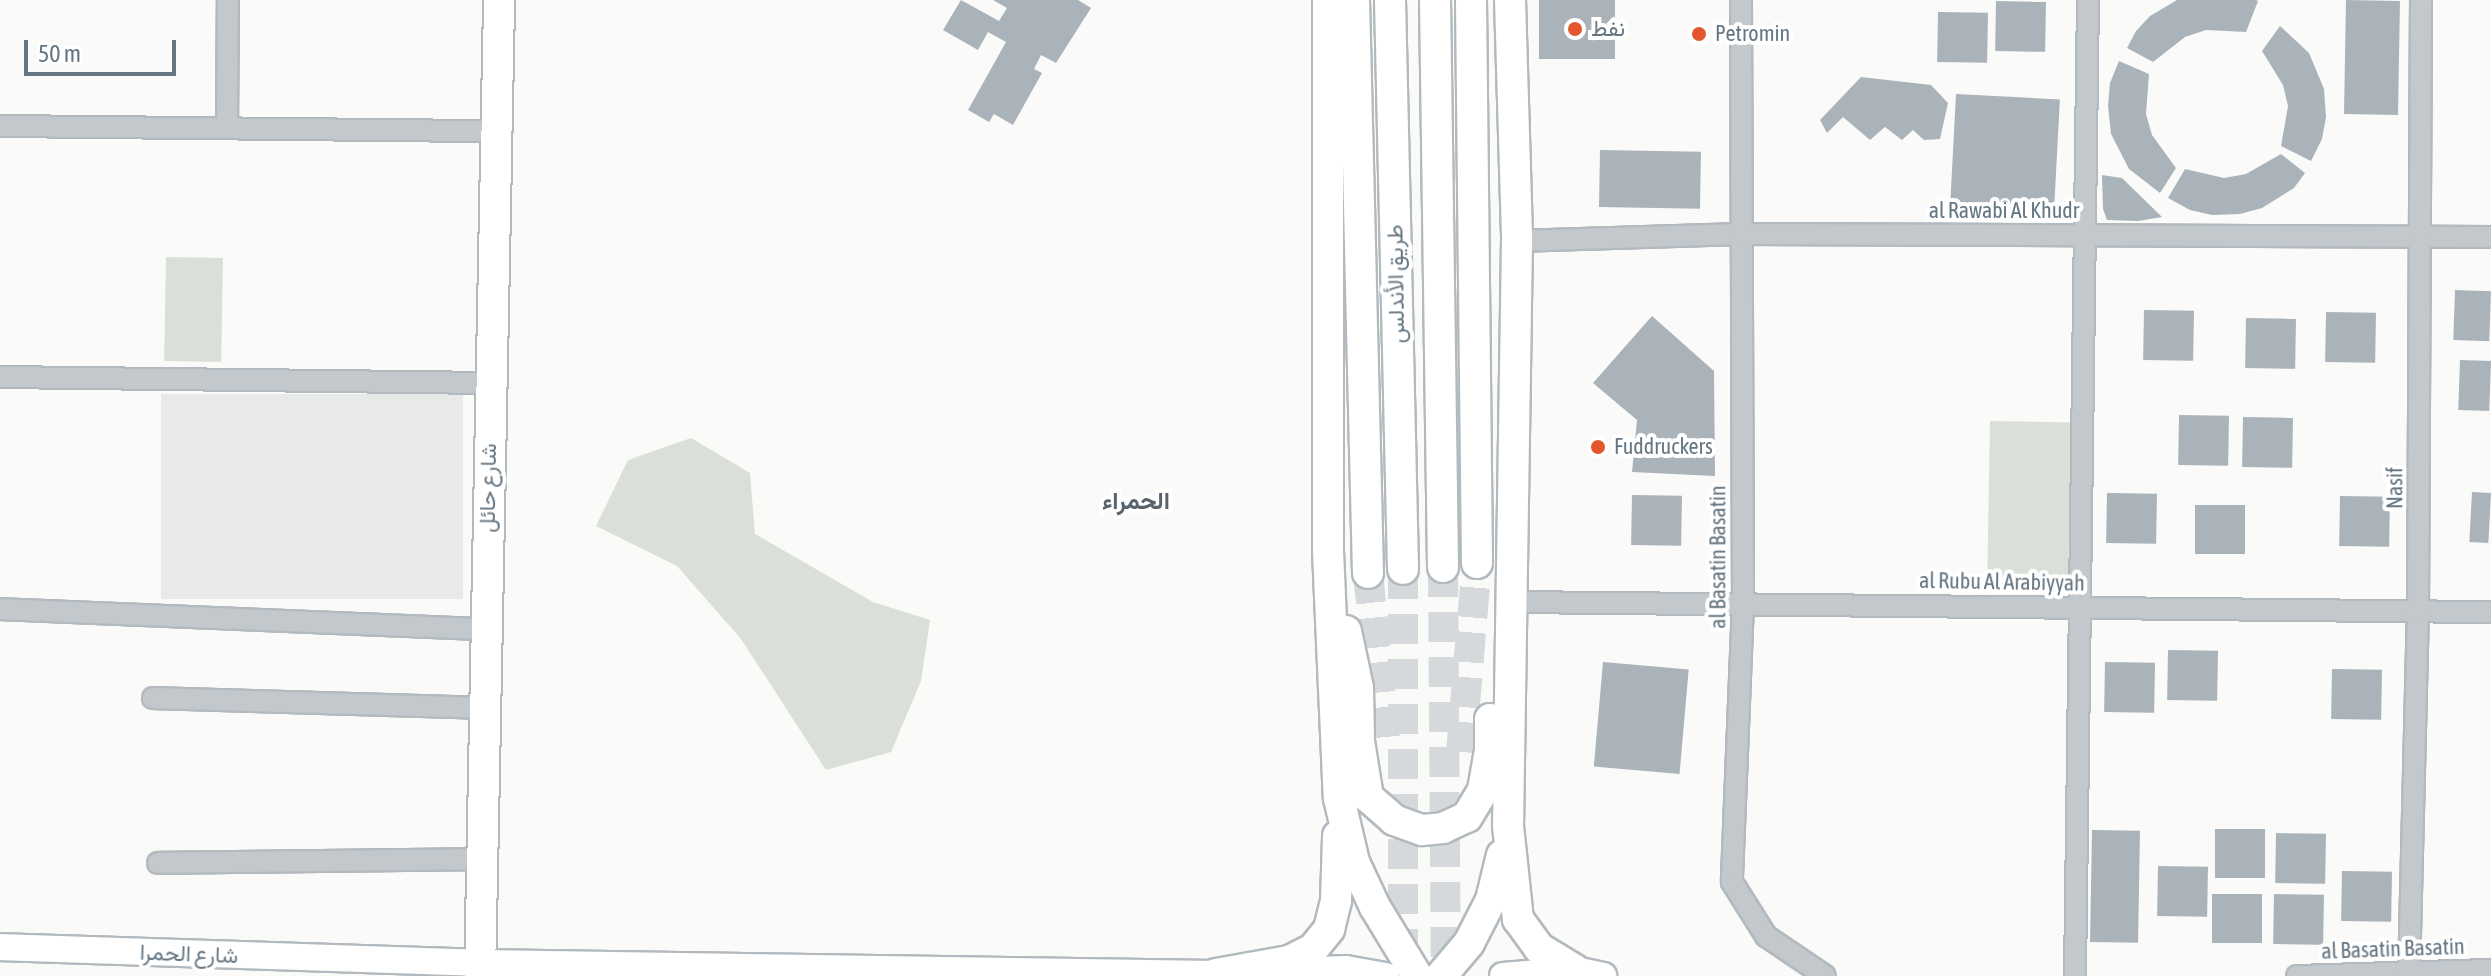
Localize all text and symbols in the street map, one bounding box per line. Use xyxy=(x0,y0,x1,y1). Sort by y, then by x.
place label: نفط xyxy=(1591,16,1625,42)
marker: نفط xyxy=(1566,20,1584,38)
place label: Petromin xyxy=(1715,21,1790,47)
scale bar xyxy=(28,24,180,74)
marker: Petromin xyxy=(1690,25,1708,43)
text: 50 m xyxy=(38,40,81,67)
street label: al Rawabi Al Khudr xyxy=(1929,198,2079,224)
street label: طريق الأندلس xyxy=(1382,224,1410,344)
place label: Fuddruckers xyxy=(1614,434,1713,460)
marker: Fuddruckers xyxy=(1589,438,1607,456)
street label: شارع حائل xyxy=(474,443,502,533)
street label: Nasif xyxy=(2382,467,2408,509)
street label: al Basatin Basatin xyxy=(1705,485,1731,629)
district label: الحمراء xyxy=(1102,487,1170,515)
street label: al Rubu Al Arabiyyah xyxy=(1919,567,2085,597)
street label: al Basatin Basatin xyxy=(2321,933,2465,965)
street label: شارع الحمرا xyxy=(139,939,239,969)

